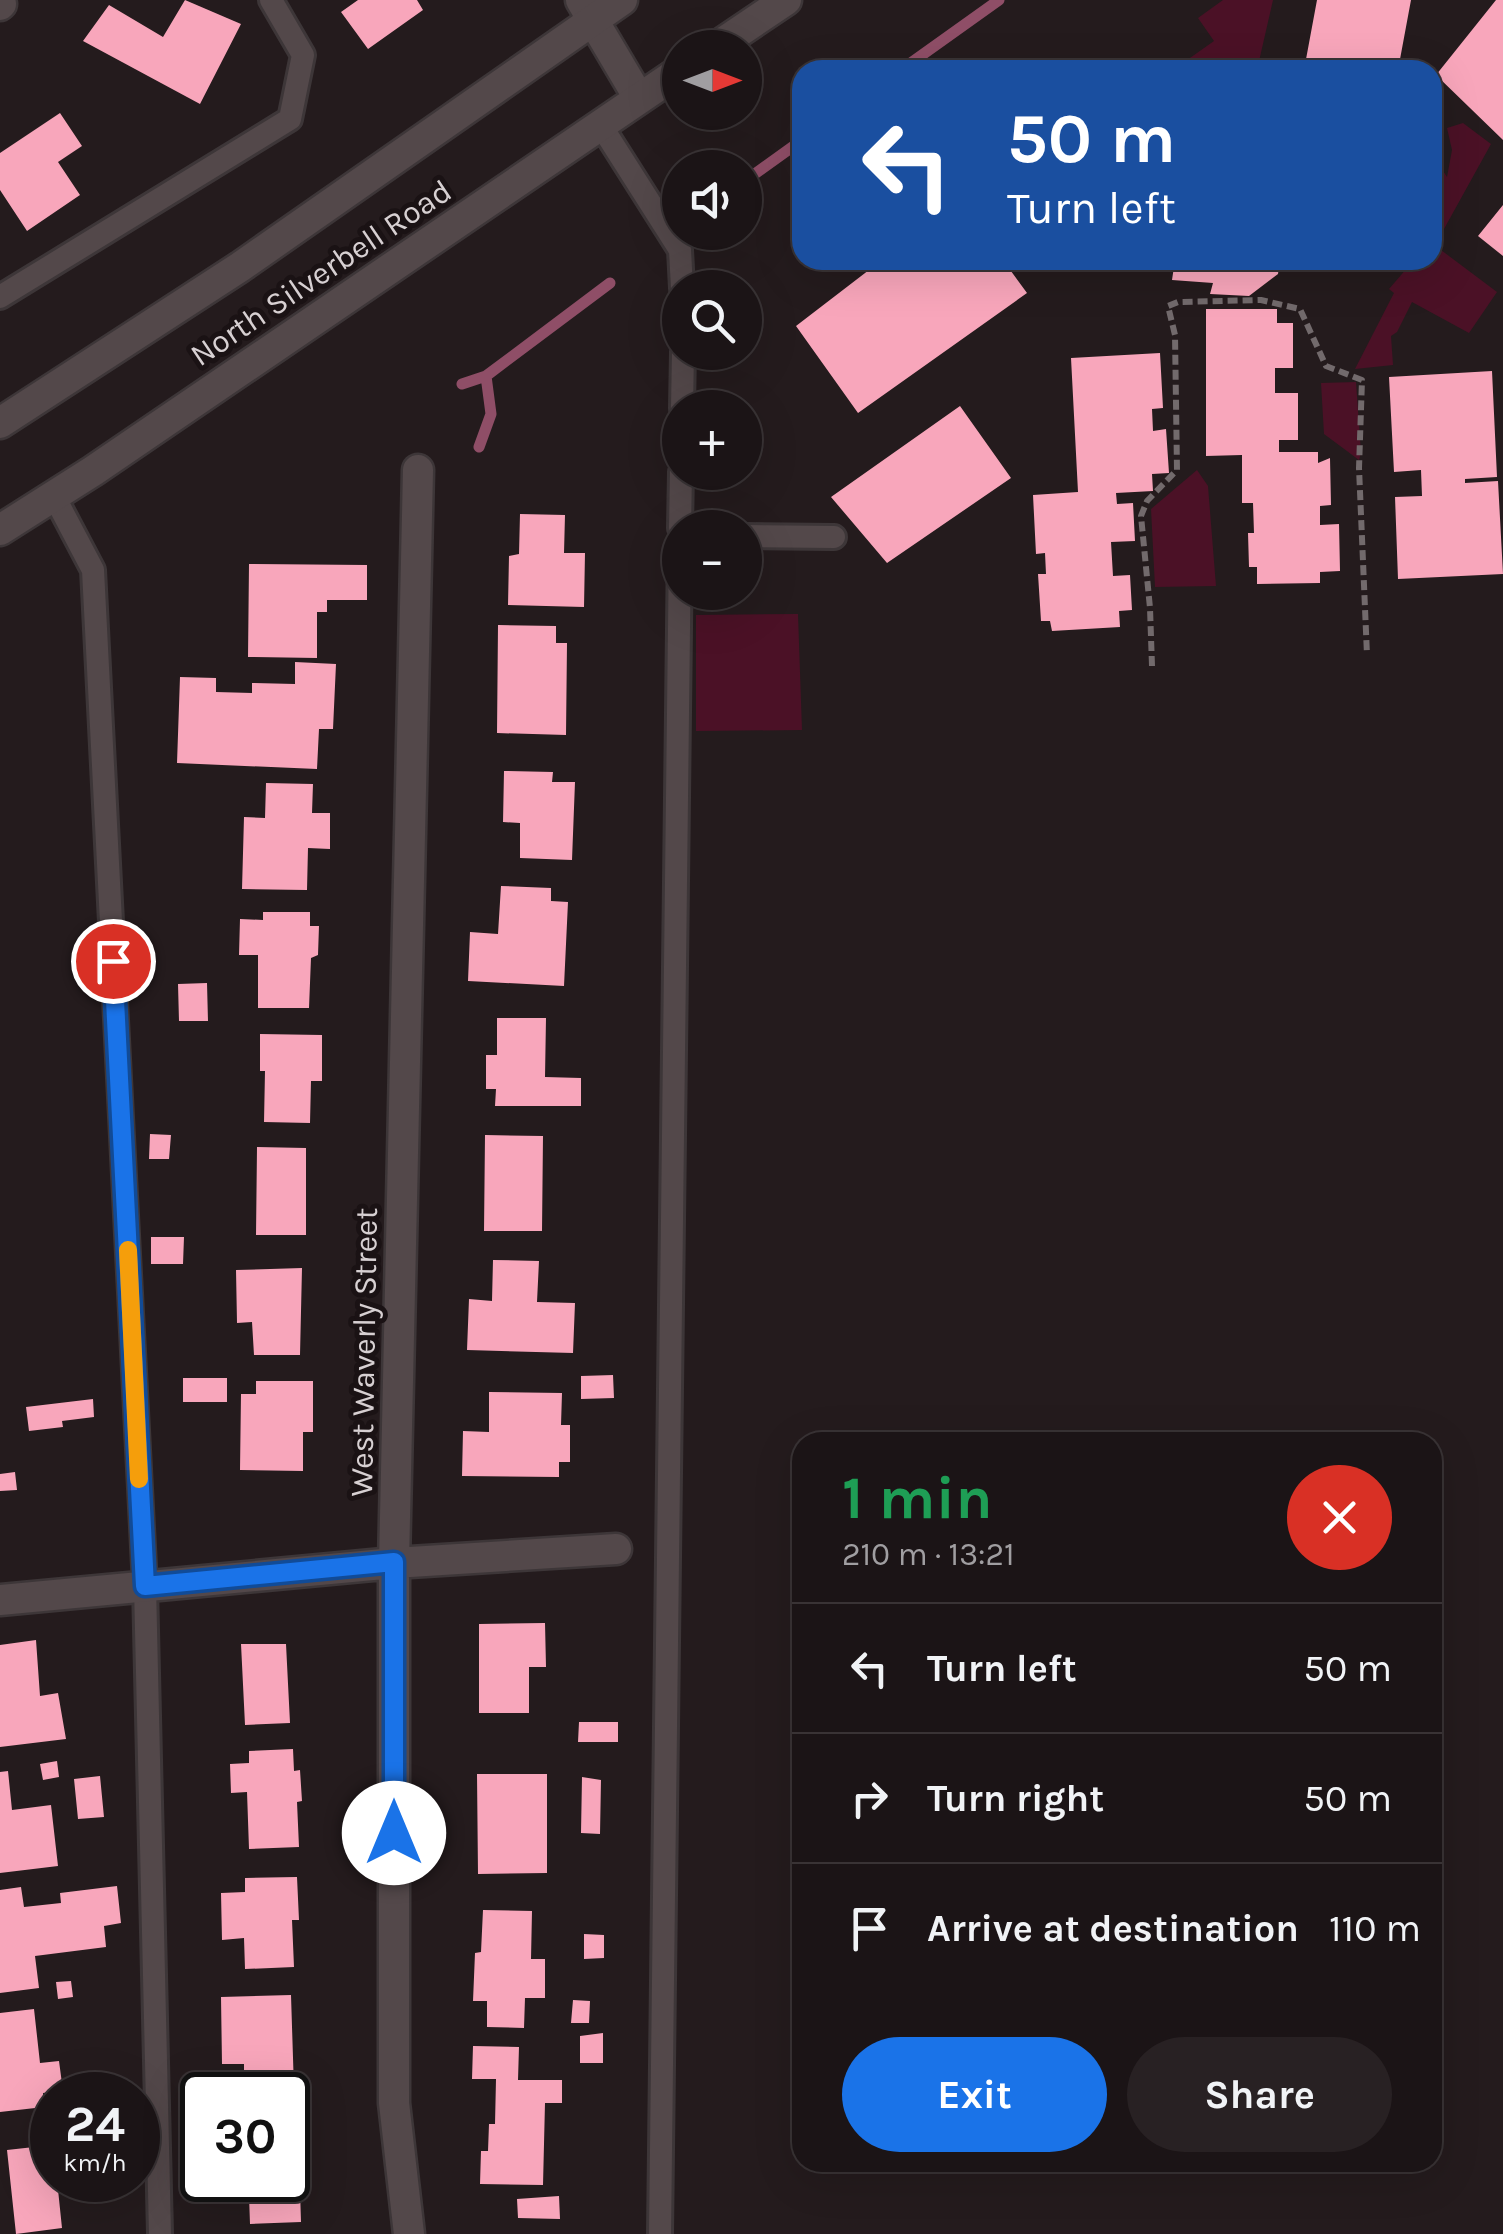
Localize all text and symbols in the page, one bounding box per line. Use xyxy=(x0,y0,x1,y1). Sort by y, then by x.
north arrow xyxy=(662,30,762,130)
map controls xyxy=(662,30,762,610)
text: 50 m xyxy=(1007,98,1176,180)
icon: left xyxy=(842,100,972,230)
button: sound xyxy=(662,150,762,250)
street label: North Silverbell Road xyxy=(184,172,458,374)
text: Turn left xyxy=(1007,182,1176,234)
button: search xyxy=(662,270,762,370)
button: + xyxy=(662,390,762,490)
button: − xyxy=(662,510,762,610)
pin xyxy=(71,919,156,1004)
icon: arrive xyxy=(86,934,141,989)
street label: West Waverly Street xyxy=(343,1207,385,1497)
text: 1 min xyxy=(842,1463,993,1533)
button: close xyxy=(1287,1465,1392,1570)
text: 210 m · 13:21 xyxy=(842,1536,1015,1573)
icon: left xyxy=(842,1641,897,1696)
text: Turn left xyxy=(927,1646,1077,1691)
text: 50 m xyxy=(1303,1646,1392,1691)
icon: right xyxy=(842,1771,897,1826)
text: Turn right xyxy=(927,1776,1104,1821)
text: 50 m xyxy=(1303,1776,1392,1821)
position arrow xyxy=(342,1781,446,1885)
icon: arrive xyxy=(842,1901,897,1956)
text: Arrive at destination xyxy=(927,1906,1299,1951)
text: 110 m xyxy=(1329,1906,1421,1951)
button: Exit xyxy=(842,2037,1107,2152)
button: Share xyxy=(1127,2037,1392,2152)
speed limit sign: 30 xyxy=(180,2072,310,2202)
text: 24 xyxy=(65,2095,125,2154)
text: km/h xyxy=(63,2148,127,2177)

